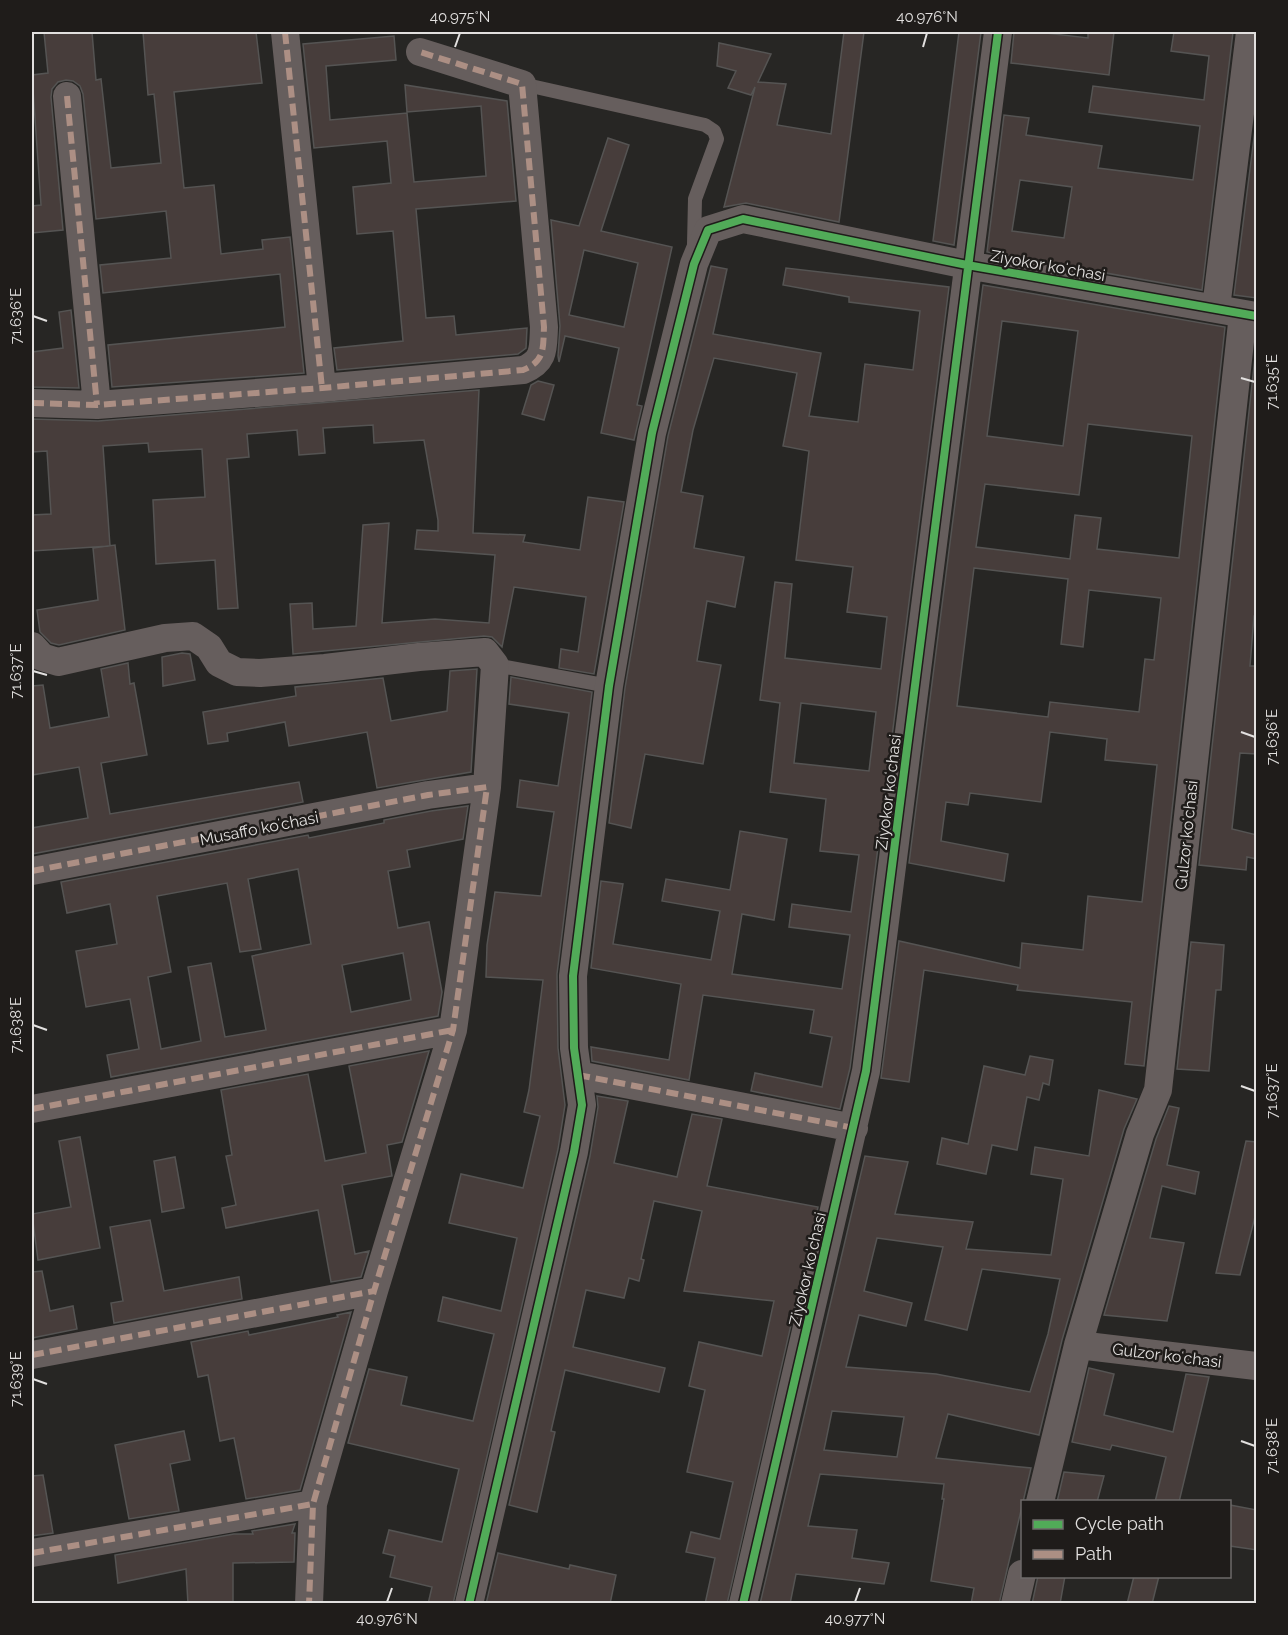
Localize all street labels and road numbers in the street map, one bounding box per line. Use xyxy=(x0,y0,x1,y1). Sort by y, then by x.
street label: Ziyokor koʻchasi xyxy=(989,246,1107,285)
street label: Ziyokor koʻchasi xyxy=(872,733,905,851)
street label: Gulzor koʻchasi xyxy=(1171,779,1202,891)
street label: Musaffo koʻchasi xyxy=(198,808,320,849)
street label: Ziyokor koʻchasi xyxy=(785,1210,830,1328)
street label: Gulzor koʻchasi xyxy=(1111,1339,1223,1372)

